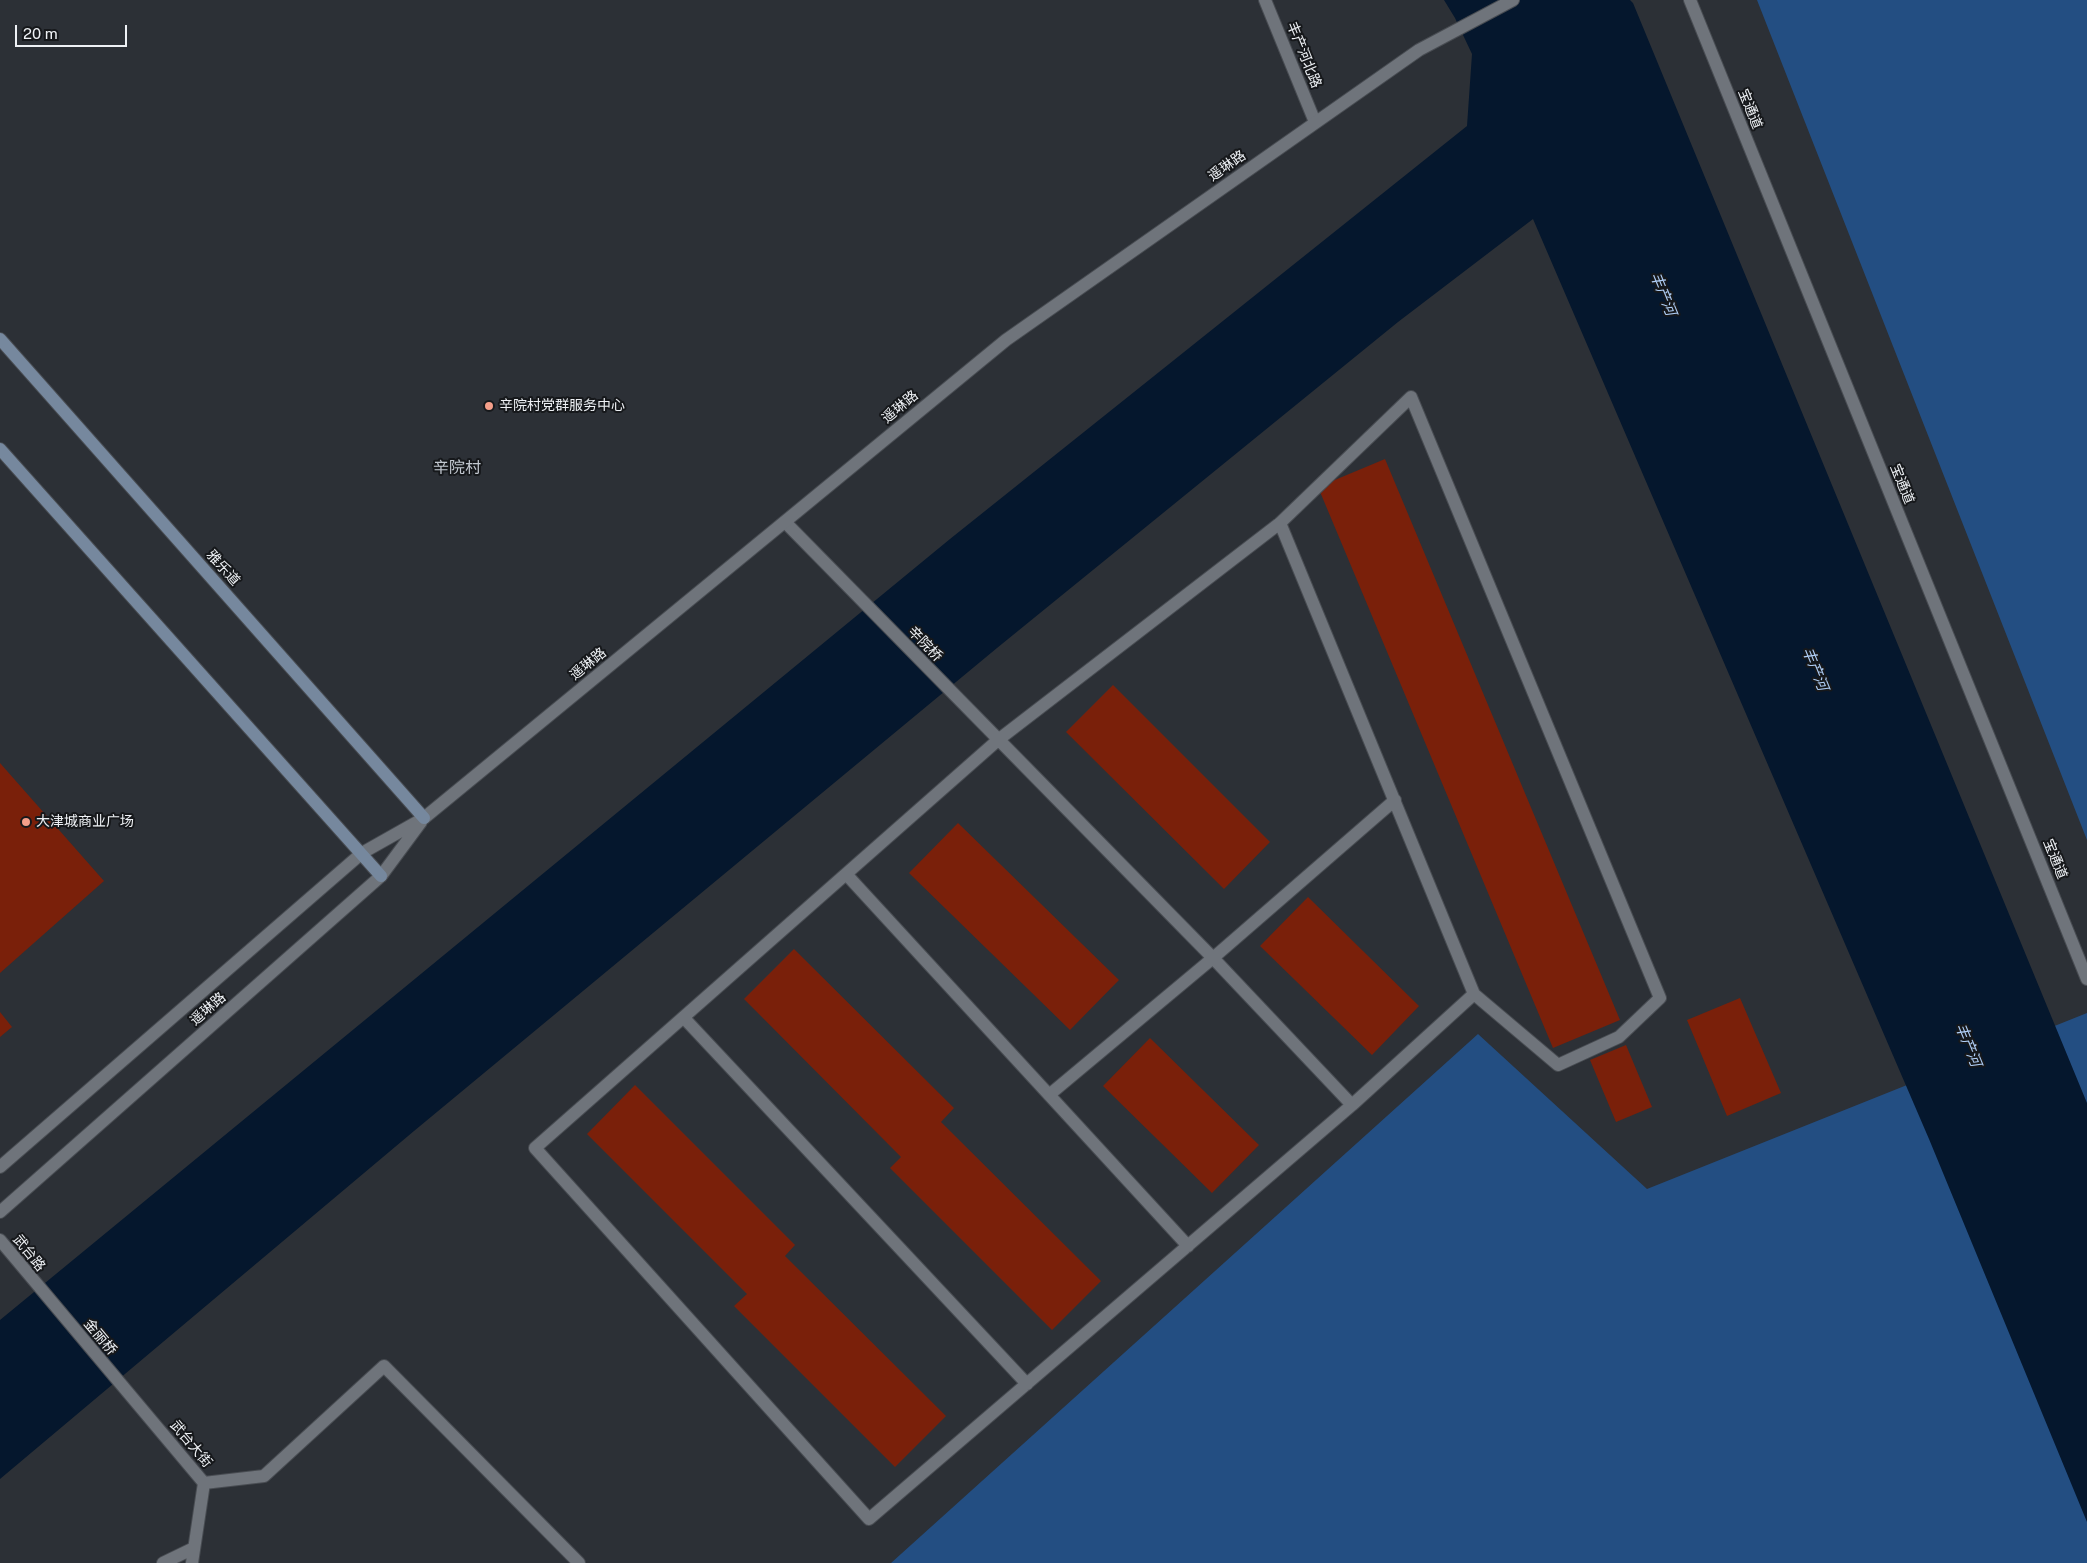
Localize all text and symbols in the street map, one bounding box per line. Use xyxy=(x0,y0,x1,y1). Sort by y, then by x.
scale bar xyxy=(18,15,130,47)
street label: 丰产河北路 xyxy=(1283,19,1325,91)
text: 20 m xyxy=(23,25,58,42)
street label: 宝通道 xyxy=(1734,86,1766,132)
street label: 遥琳路 xyxy=(1205,147,1249,185)
water label: 丰产河 xyxy=(1646,270,1680,318)
street label: 遥琳路 xyxy=(879,387,921,427)
place label: 辛院村党群服务中心 xyxy=(499,398,625,414)
marker: 辛院村党群服务中心 xyxy=(483,400,495,412)
district label: 辛院村 xyxy=(433,458,481,478)
street label: 宝通道 xyxy=(1886,461,1918,507)
street label: 雅乐道 xyxy=(203,547,243,589)
street label: 辛院桥 xyxy=(904,623,946,665)
street label: 遥琳路 xyxy=(566,644,610,684)
water label: 丰产河 xyxy=(1798,645,1832,693)
place label: 大津城商业广场 xyxy=(36,814,134,830)
marker: 大津城商业广场 xyxy=(20,816,32,828)
street label: 宝通道 xyxy=(2039,836,2071,882)
street label: 遥琳路 xyxy=(187,989,229,1029)
water label: 丰产河 xyxy=(1951,1021,1985,1069)
street label: 武台路 xyxy=(9,1231,49,1275)
street label: 金丽桥 xyxy=(80,1316,120,1358)
street label: 武台大街 xyxy=(167,1417,215,1471)

